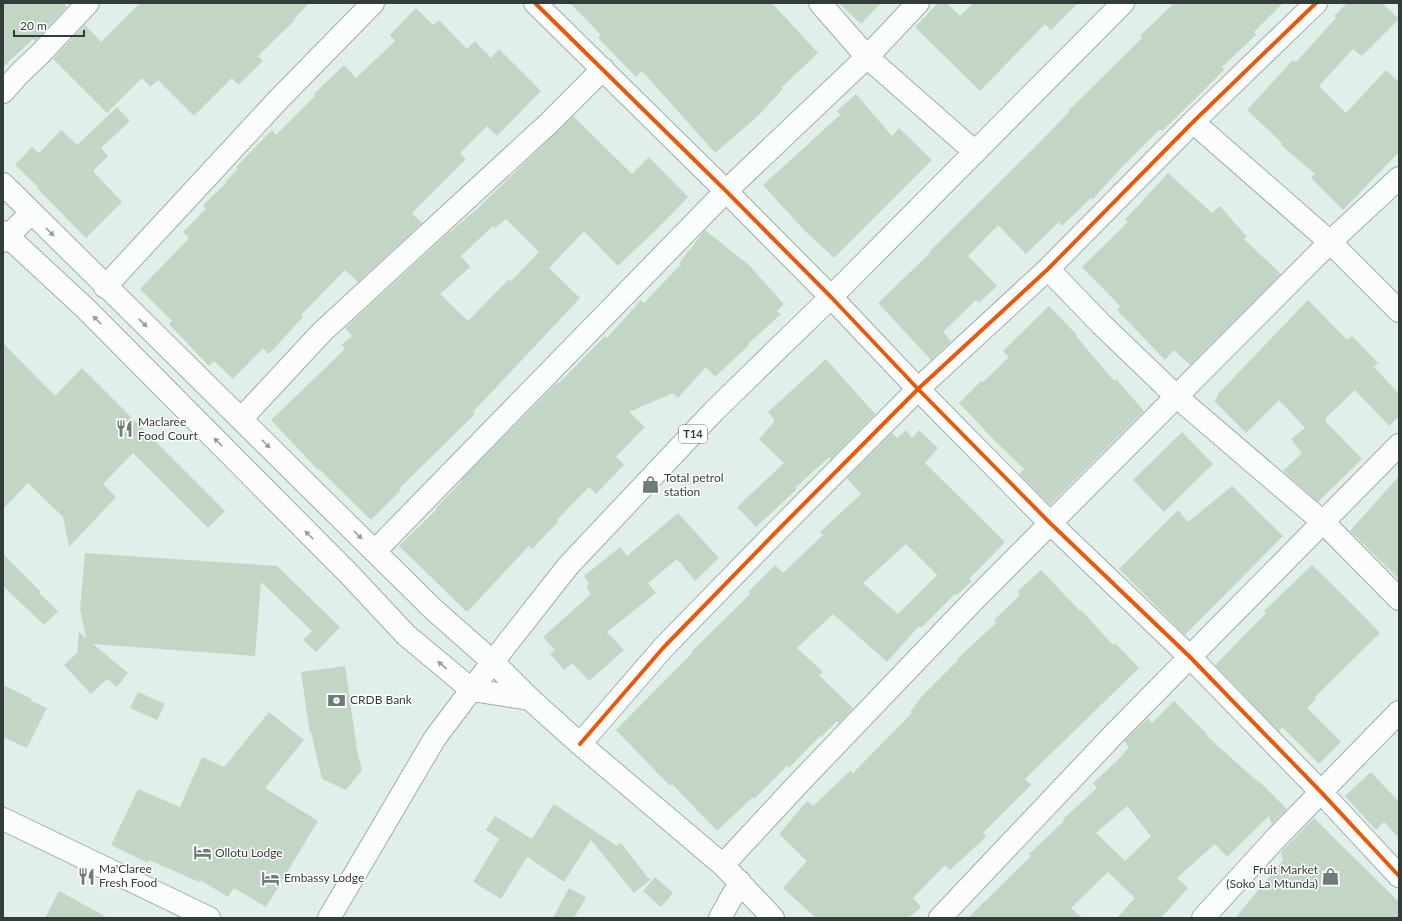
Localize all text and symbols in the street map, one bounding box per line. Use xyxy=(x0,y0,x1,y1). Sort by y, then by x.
scale bar xyxy=(14,12,84,38)
text: 20 m xyxy=(20,18,47,33)
one-way arrow xyxy=(45,227,55,237)
one-way arrow xyxy=(92,315,102,325)
one-way arrow xyxy=(138,318,148,328)
place label: Maclaree Food Court xyxy=(138,414,198,443)
restaurant icon: Maclaree Food Court xyxy=(115,419,135,439)
road number: T14 xyxy=(679,425,707,443)
one-way arrow xyxy=(213,437,223,447)
one-way arrow xyxy=(261,439,271,448)
place label: Total petrol station xyxy=(664,470,724,499)
shop icon: Total petrol station xyxy=(641,475,661,495)
one-way arrow xyxy=(305,530,314,540)
one-way arrow xyxy=(353,530,363,540)
one-way arrow xyxy=(437,660,448,669)
bank icon: CRDB Bank xyxy=(327,690,347,710)
place label: CRDB Bank xyxy=(350,692,413,707)
hotel icon: Ollotu Lodge xyxy=(192,843,212,863)
place label: Ollotu Lodge xyxy=(215,845,283,860)
place label: Ma'Claree Fresh Food xyxy=(99,861,157,890)
place label: Fruit Market (Soko La Mtunda) xyxy=(1226,862,1319,891)
restaurant icon: Ma'Claree Fresh Food xyxy=(76,866,96,886)
shop icon: Fruit Market (Soko La Mtunda) xyxy=(1321,867,1341,887)
hotel icon: Embassy Lodge xyxy=(261,868,281,888)
place label: Embassy Lodge xyxy=(284,870,364,885)

